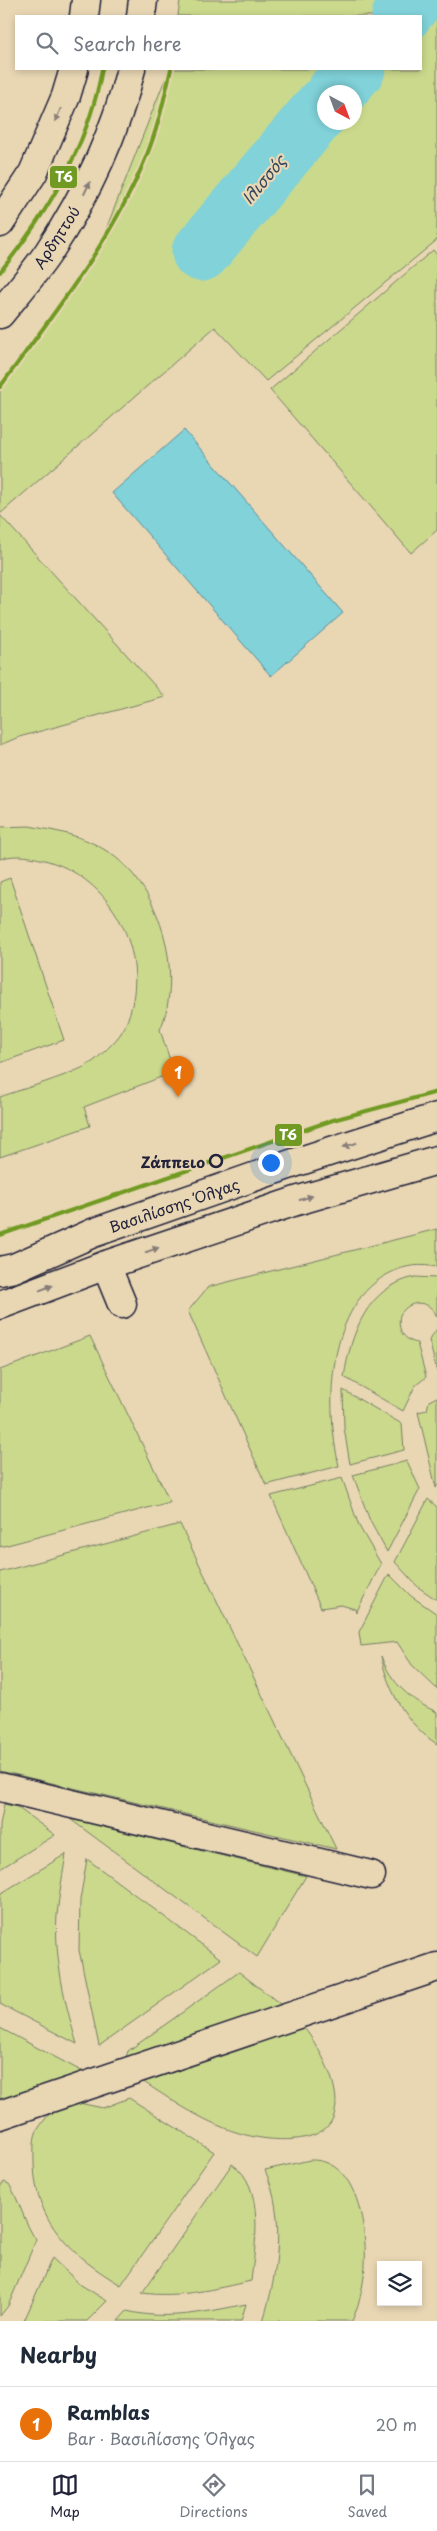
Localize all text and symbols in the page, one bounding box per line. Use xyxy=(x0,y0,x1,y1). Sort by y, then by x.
search box xyxy=(15,15,422,70)
icon: search xyxy=(33,29,61,57)
text: Search here xyxy=(73,29,182,57)
north arrow xyxy=(317,85,362,130)
one-way arrow xyxy=(53,108,61,122)
water label: Ιλισσός xyxy=(235,148,292,209)
line badge: Τ6 xyxy=(49,165,78,189)
text: Τ6 xyxy=(55,166,73,187)
one-way arrow xyxy=(83,181,91,195)
street label: Αρδηττού xyxy=(27,201,85,273)
pin: 1 xyxy=(162,1056,194,1097)
line badge: Τ6 xyxy=(274,1123,303,1147)
text: Τ6 xyxy=(279,1124,297,1145)
one-way arrow xyxy=(343,1141,358,1149)
place label: Ζάππειο xyxy=(141,1150,205,1173)
your location xyxy=(258,1150,284,1176)
marker: Ζάππειο xyxy=(209,1154,223,1168)
street label: Βασιλίσσης Όλγας xyxy=(106,1172,243,1238)
one-way arrow xyxy=(299,1193,314,1201)
one-way arrow xyxy=(145,1245,160,1253)
one-way arrow xyxy=(38,1284,53,1291)
map controls xyxy=(377,2261,422,2306)
button: layers xyxy=(377,2261,422,2306)
text: Nearby xyxy=(20,2338,97,2370)
text: Ramblas xyxy=(67,2398,150,2426)
text: 1 xyxy=(32,2412,40,2436)
text: 20 m xyxy=(376,2412,417,2436)
text: Bar · Βασιλίσσης Όλγας xyxy=(67,2426,255,2450)
tab: Map xyxy=(50,2471,80,2522)
tab: Directions xyxy=(180,2471,248,2522)
tab: Saved xyxy=(347,2471,387,2522)

